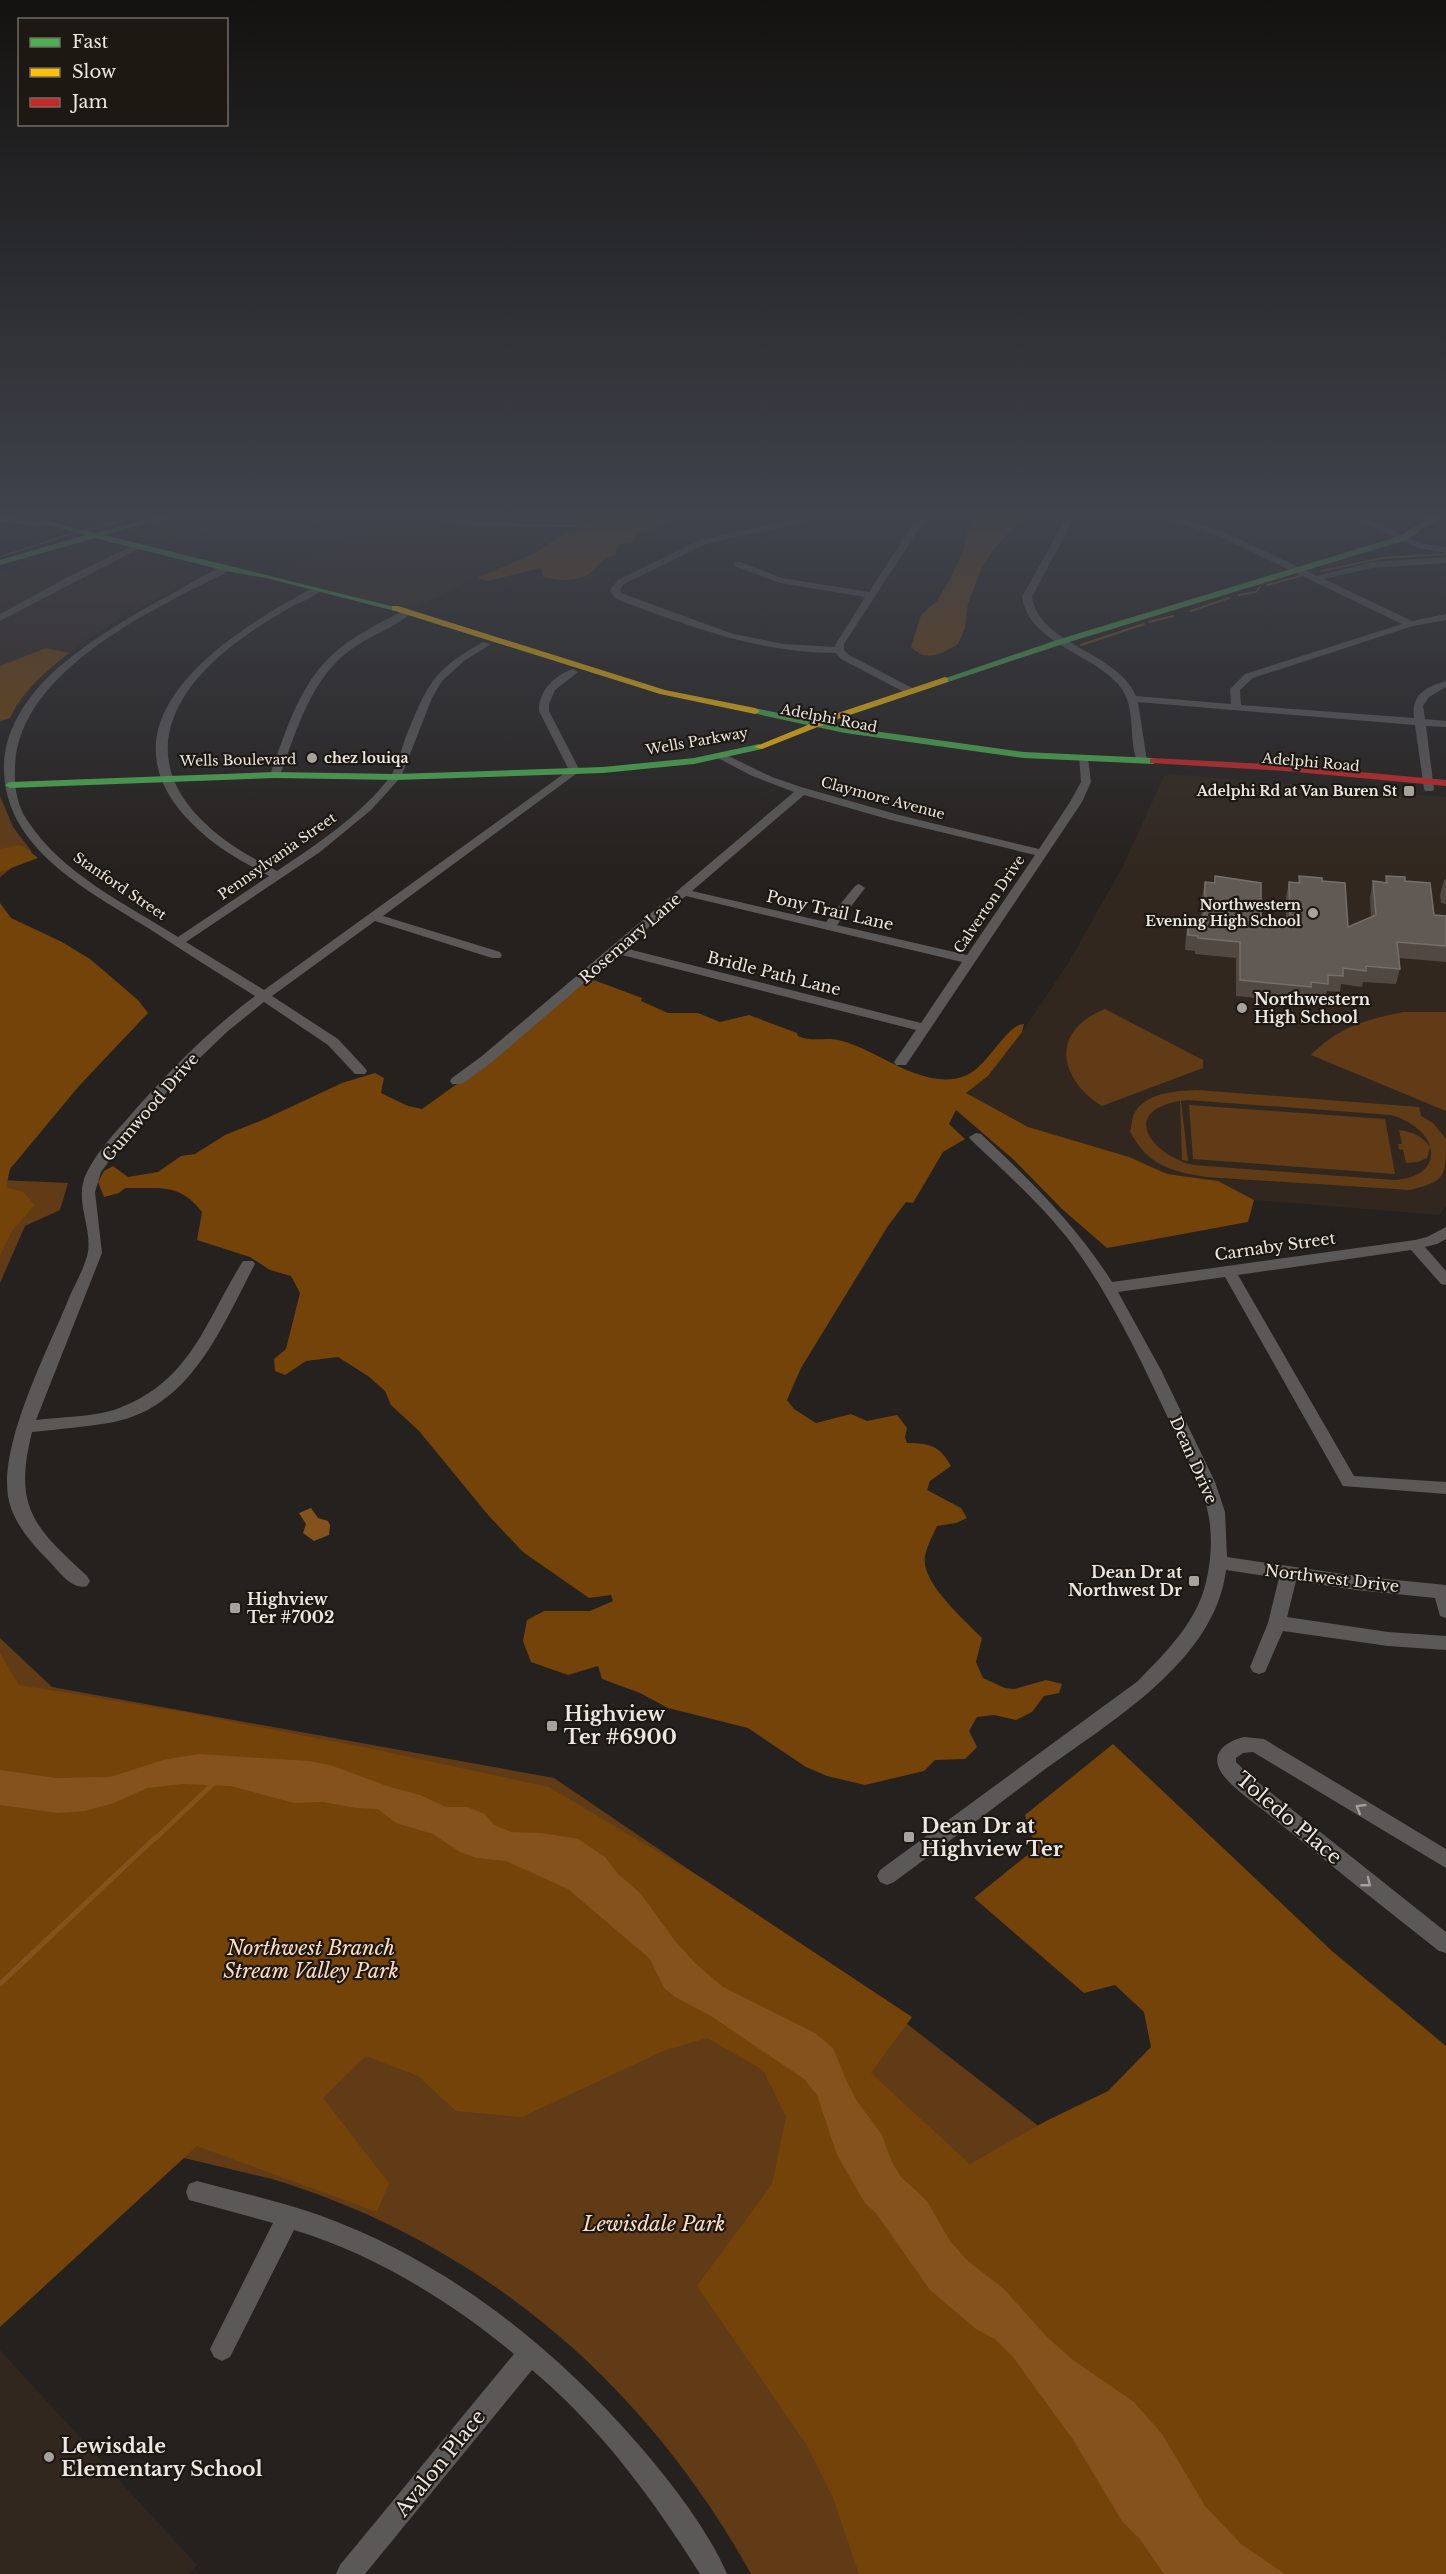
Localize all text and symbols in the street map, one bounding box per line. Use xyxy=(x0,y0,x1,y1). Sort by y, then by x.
legend xyxy=(18,18,228,126)
text: Fast xyxy=(72,31,109,53)
text: Slow xyxy=(72,61,117,83)
text: Jam xyxy=(70,91,108,113)
street label: Adelphi Road xyxy=(778,700,879,736)
street label: Wells Parkway xyxy=(643,723,750,759)
place label: chez louiqa xyxy=(324,749,408,767)
street label: Adelphi Road xyxy=(1261,749,1361,775)
street label: Wells Boulevard xyxy=(179,750,297,770)
marker: chez louiqa xyxy=(305,751,319,765)
street label: Claymore Avenue xyxy=(819,773,947,823)
place label: Adelphi Rd at Van Buren St xyxy=(1196,782,1398,800)
marker: Adelphi Rd at Van Buren St xyxy=(1402,784,1416,798)
street label: Pennsylvania Street xyxy=(214,808,340,904)
street label: Stanford Street xyxy=(70,848,171,924)
street label: Calverton Drive xyxy=(950,851,1028,957)
street label: Pony Trail Lane xyxy=(765,886,895,934)
street label: Rosemary Lane xyxy=(575,888,685,988)
place label: Northwestern Evening High School xyxy=(1145,896,1301,930)
marker: Northwestern Evening High School xyxy=(1306,906,1320,920)
street label: Bridle Path Lane xyxy=(705,947,843,999)
place label: Northwestern High School xyxy=(1254,989,1370,1027)
marker: Northwestern High School xyxy=(1235,1001,1249,1015)
street label: Gumwood Drive xyxy=(98,1049,202,1165)
street label: Carnaby Street xyxy=(1213,1228,1337,1264)
street label: Dean Drive xyxy=(1166,1413,1222,1507)
street label: Northwest Drive xyxy=(1264,1560,1400,1596)
place label: Dean Dr at Northwest Dr xyxy=(1068,1562,1183,1600)
marker: Dean Dr at Northwest Dr xyxy=(1187,1574,1201,1588)
place label: Highview Ter #7002 xyxy=(247,1589,334,1627)
marker: Highview Ter #7002 xyxy=(228,1601,242,1615)
place label: Highview Ter #6900 xyxy=(564,1702,677,1749)
marker: Highview Ter #6900 xyxy=(545,1719,559,1733)
street label: Toledo Place xyxy=(1231,1767,1347,1869)
one-way arrow xyxy=(1356,1804,1366,1815)
place label: Dean Dr at Highview Ter xyxy=(921,1814,1063,1861)
marker: Dean Dr at Highview Ter xyxy=(902,1830,916,1844)
one-way arrow xyxy=(1360,1875,1371,1886)
park label: Northwest Branch Stream Valley Park xyxy=(223,1936,399,1983)
park label: Lewisdale Park xyxy=(582,2212,725,2236)
street label: Avalon Place xyxy=(389,2405,490,2522)
place label: Lewisdale Elementary School xyxy=(61,2434,262,2481)
marker: Lewisdale Elementary School xyxy=(42,2450,56,2464)

